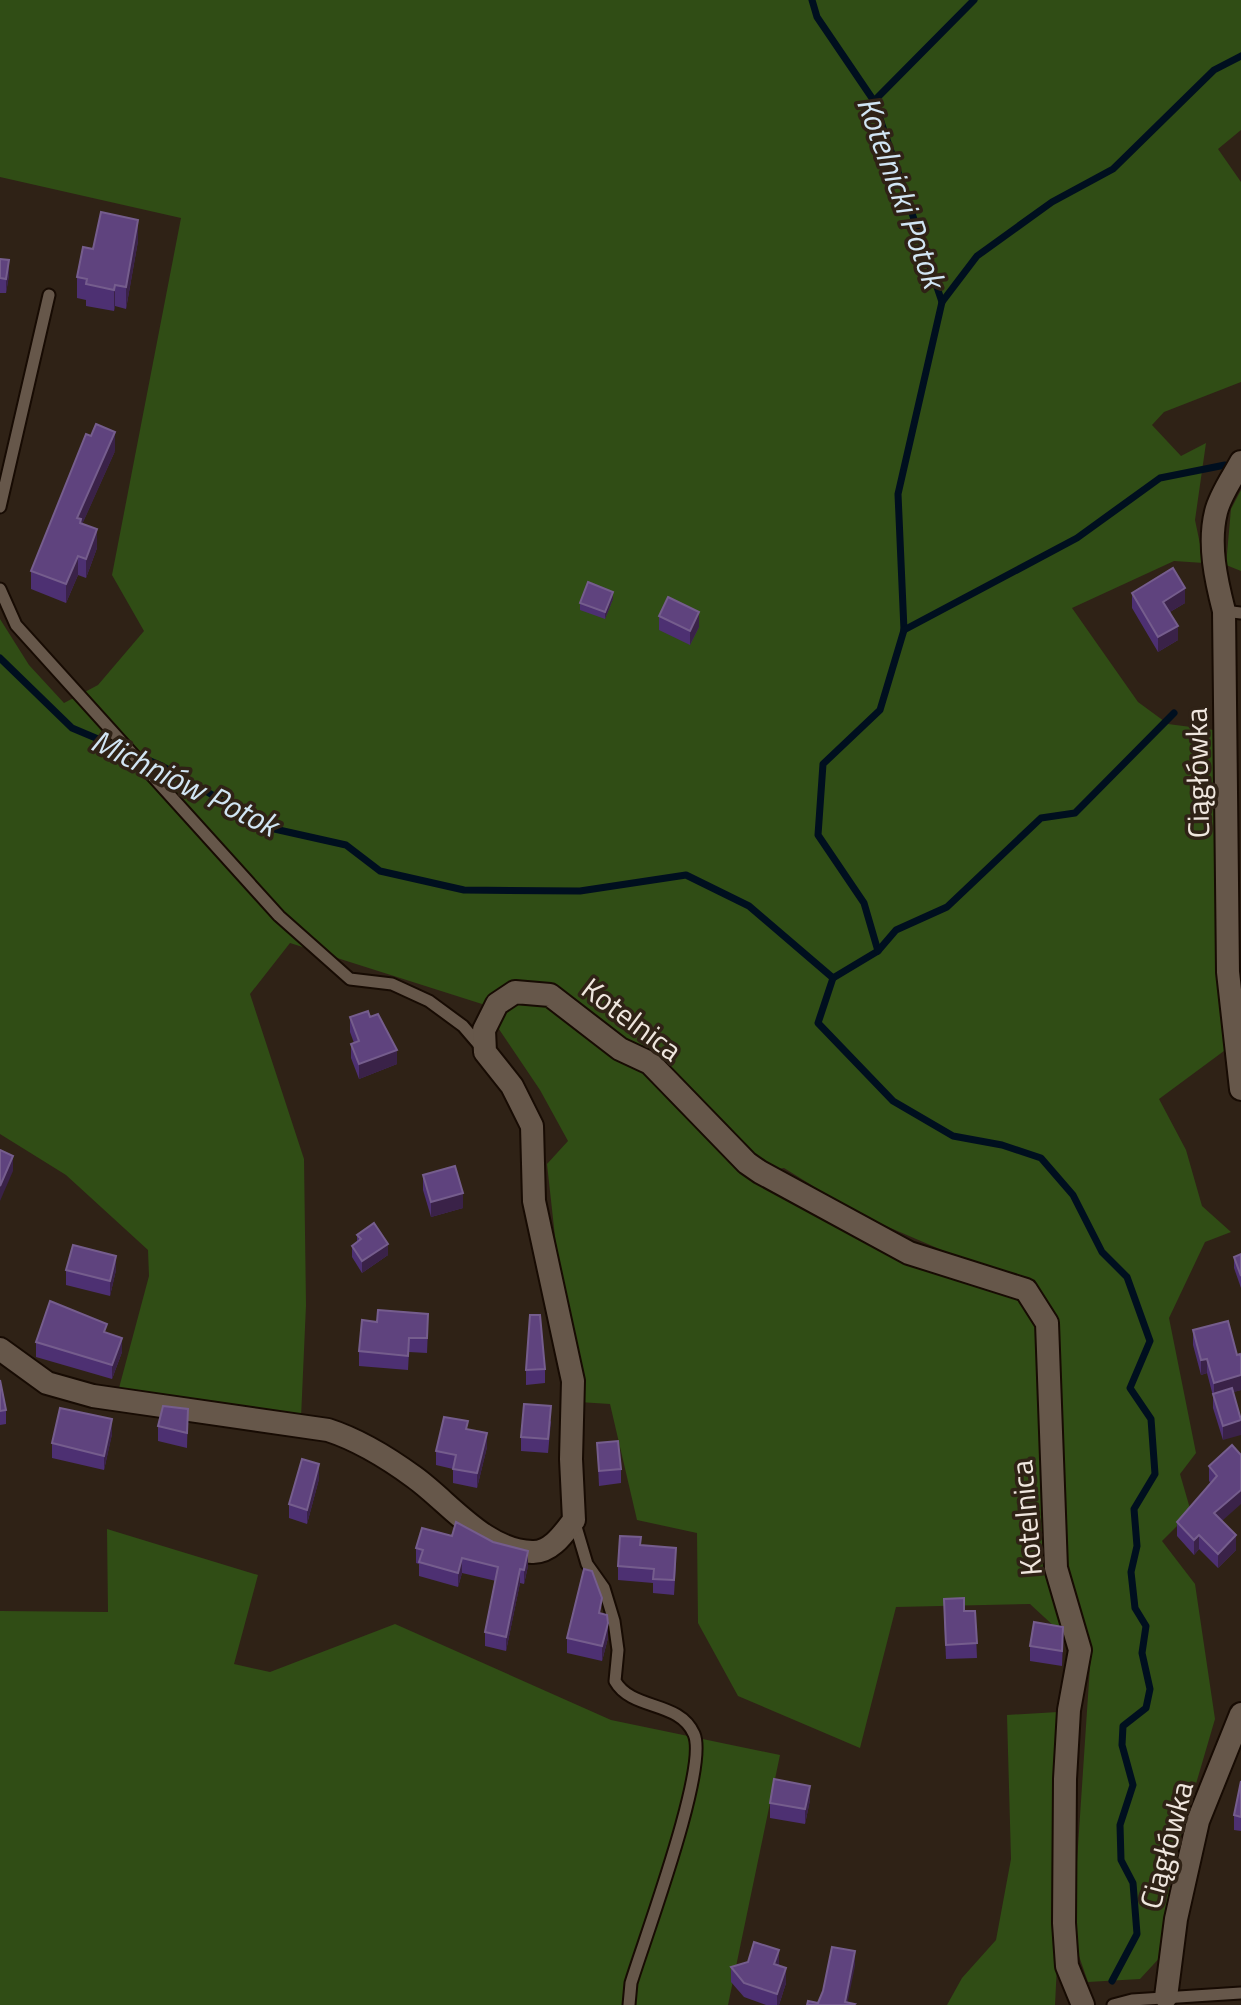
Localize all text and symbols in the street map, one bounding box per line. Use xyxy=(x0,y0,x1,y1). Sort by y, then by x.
water label: Kotelnicki Potok xyxy=(845,90,960,298)
street label: Ciągłówka xyxy=(1173,707,1221,839)
water label: Michniów Potok xyxy=(84,716,290,850)
street label: Kotelnica xyxy=(572,966,692,1072)
street label: Kotelnica xyxy=(998,1458,1054,1578)
street label: Ciągłówka xyxy=(1127,1776,1205,1914)

